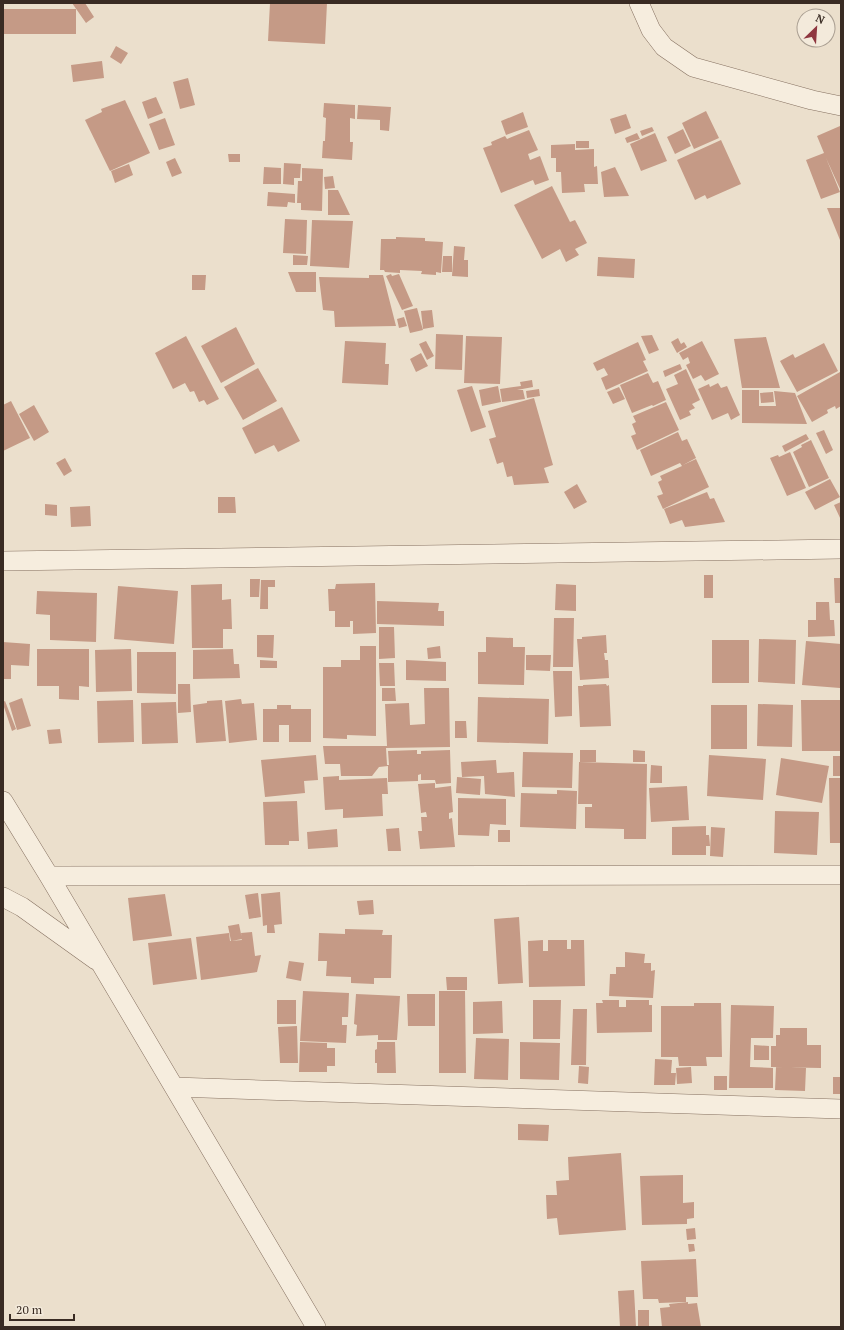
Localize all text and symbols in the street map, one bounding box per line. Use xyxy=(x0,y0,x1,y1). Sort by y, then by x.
north arrow xyxy=(796,8,836,48)
text: N xyxy=(813,11,828,27)
scale bar xyxy=(10,1296,74,1322)
text: 20 m xyxy=(16,1302,43,1317)

